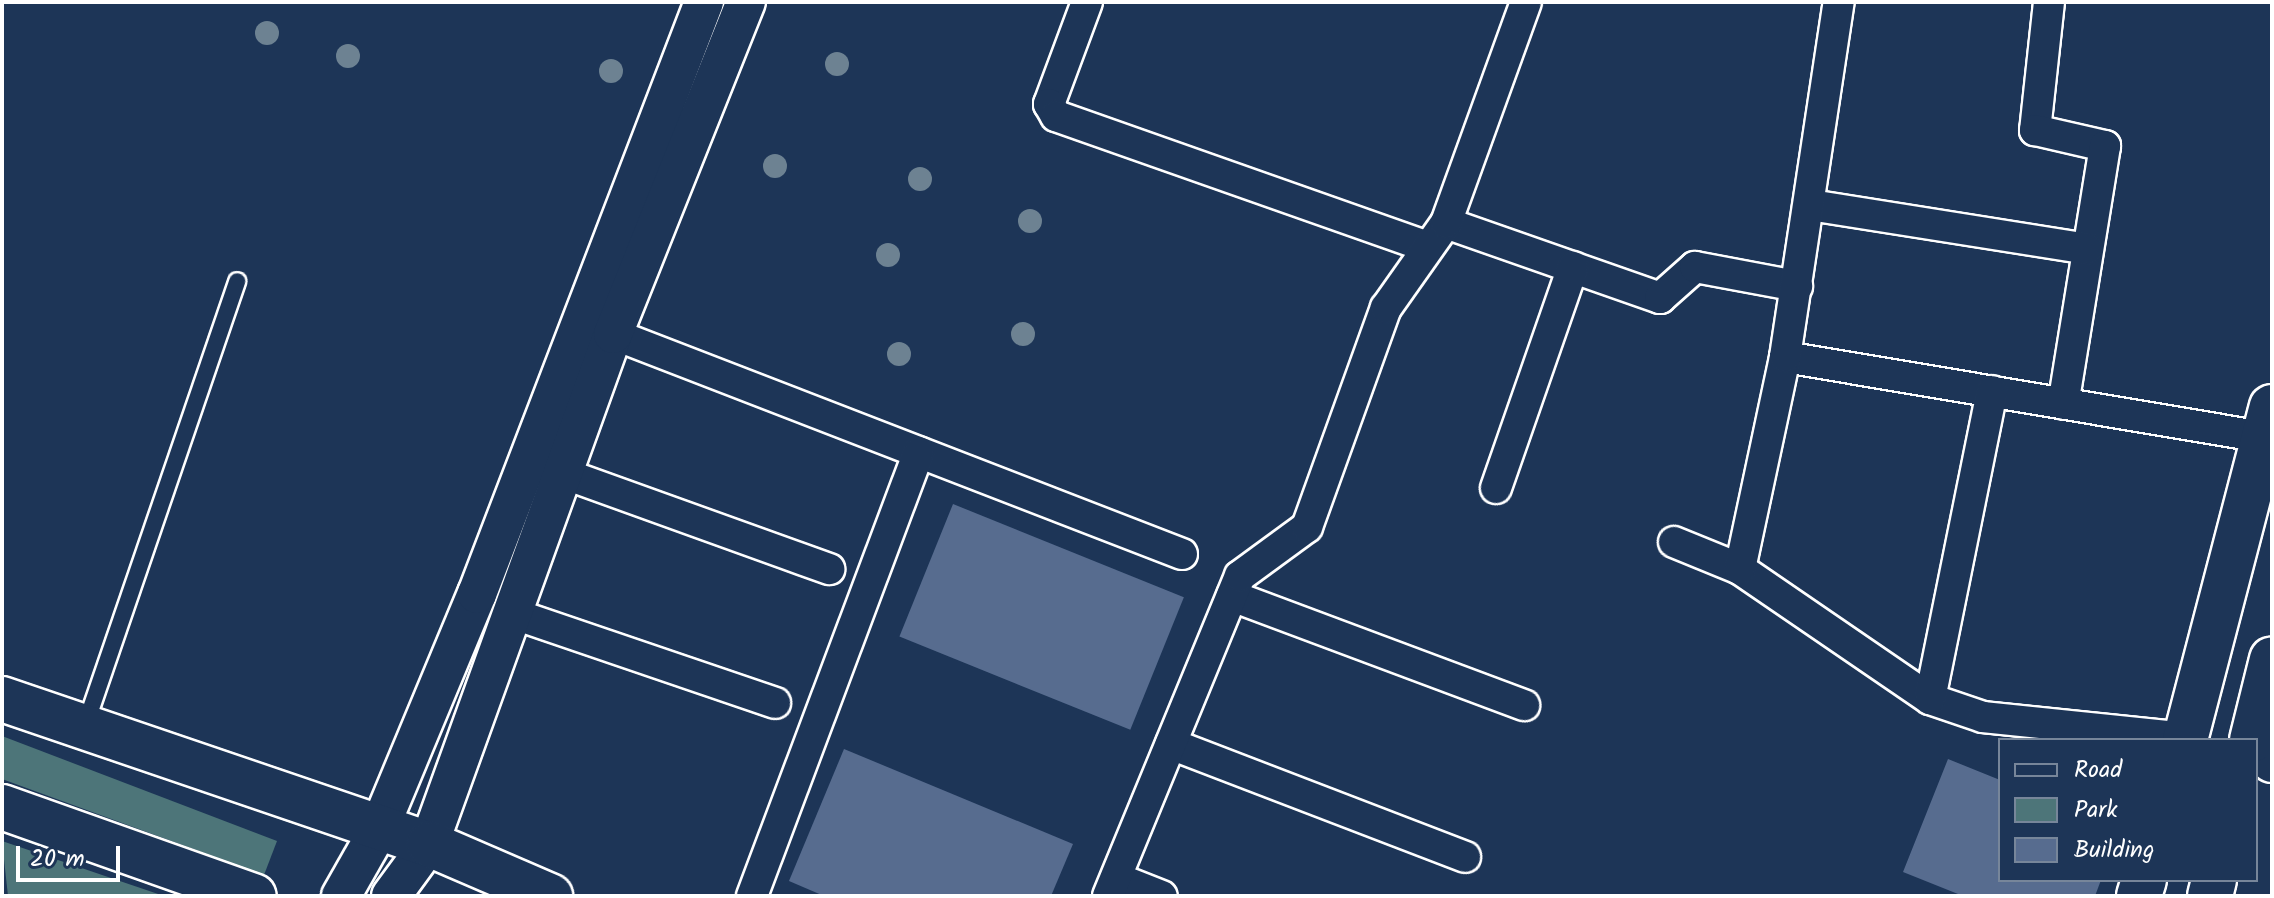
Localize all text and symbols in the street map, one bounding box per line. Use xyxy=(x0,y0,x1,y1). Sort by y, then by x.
legend xyxy=(1998,738,2258,882)
text: Road xyxy=(2074,751,2122,790)
text: Park xyxy=(2074,791,2118,830)
scale bar xyxy=(20,830,124,880)
text: Building xyxy=(2074,831,2154,870)
text: 20 m xyxy=(30,840,85,879)

